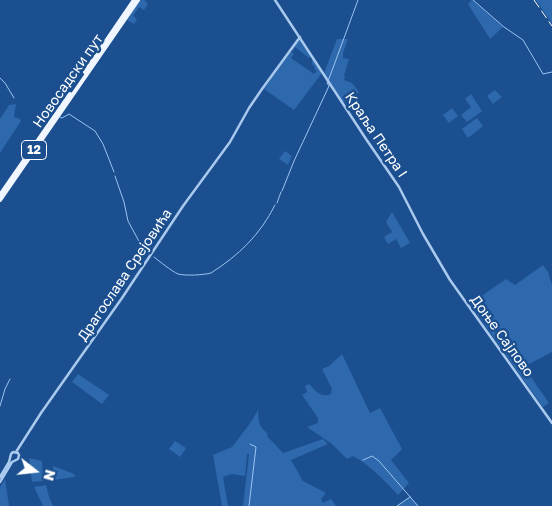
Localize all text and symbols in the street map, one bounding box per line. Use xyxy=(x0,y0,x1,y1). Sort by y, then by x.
street label: Новосадски пут xyxy=(29,31,107,131)
street label: Краља Петра I xyxy=(341,89,411,181)
road number: 12 xyxy=(22,140,46,160)
street label: Драгослава Срејовића xyxy=(74,206,176,344)
street label: Доње Сајлово xyxy=(467,292,537,380)
north arrow xyxy=(10,446,60,496)
text: N xyxy=(40,468,60,483)

